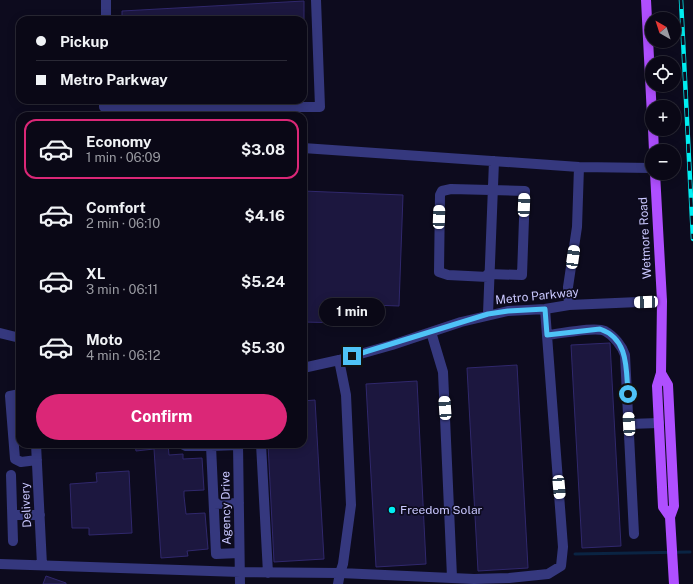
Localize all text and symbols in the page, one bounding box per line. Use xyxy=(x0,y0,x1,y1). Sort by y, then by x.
north arrow xyxy=(645,12,681,48)
map controls xyxy=(645,12,681,180)
text: Pickup xyxy=(60,33,109,50)
button: locate xyxy=(645,56,681,92)
text: Metro Parkway xyxy=(60,71,168,88)
button: + xyxy=(645,100,681,136)
icon: car xyxy=(38,131,74,167)
text: Economy xyxy=(86,133,151,150)
text: $3.08 xyxy=(241,141,285,158)
button: − xyxy=(645,144,681,180)
text: 1 min · 06:09 xyxy=(86,150,161,165)
car xyxy=(518,193,530,217)
icon: car xyxy=(38,197,74,233)
street label: Wetmore Road xyxy=(636,197,654,279)
text: Comfort xyxy=(86,199,146,216)
car xyxy=(433,205,445,229)
text: $4.16 xyxy=(245,207,285,224)
text: 2 min · 06:10 xyxy=(86,216,160,231)
car xyxy=(565,244,581,270)
icon: car xyxy=(38,263,74,299)
text: XL xyxy=(86,265,105,282)
text: $5.24 xyxy=(241,273,285,290)
text: 3 min · 06:11 xyxy=(86,282,158,297)
street label: Metro Parkway xyxy=(495,285,580,307)
car xyxy=(634,296,658,308)
callout: 1 min xyxy=(319,298,385,326)
text: 1 min xyxy=(336,304,368,319)
icon: car xyxy=(38,329,74,365)
text: Moto xyxy=(86,331,123,348)
text: $5.30 xyxy=(241,339,285,356)
route end xyxy=(343,347,361,365)
text: 4 min · 06:12 xyxy=(86,348,161,363)
route start xyxy=(619,385,637,403)
button: Confirm xyxy=(36,394,287,440)
car xyxy=(438,396,452,420)
car xyxy=(622,412,636,436)
street label: Agency Drive xyxy=(218,471,234,545)
car xyxy=(552,475,566,499)
street label: Delivery xyxy=(18,481,34,528)
place label: Freedom Solar xyxy=(400,503,483,517)
marker: Freedom Solar xyxy=(387,505,397,515)

